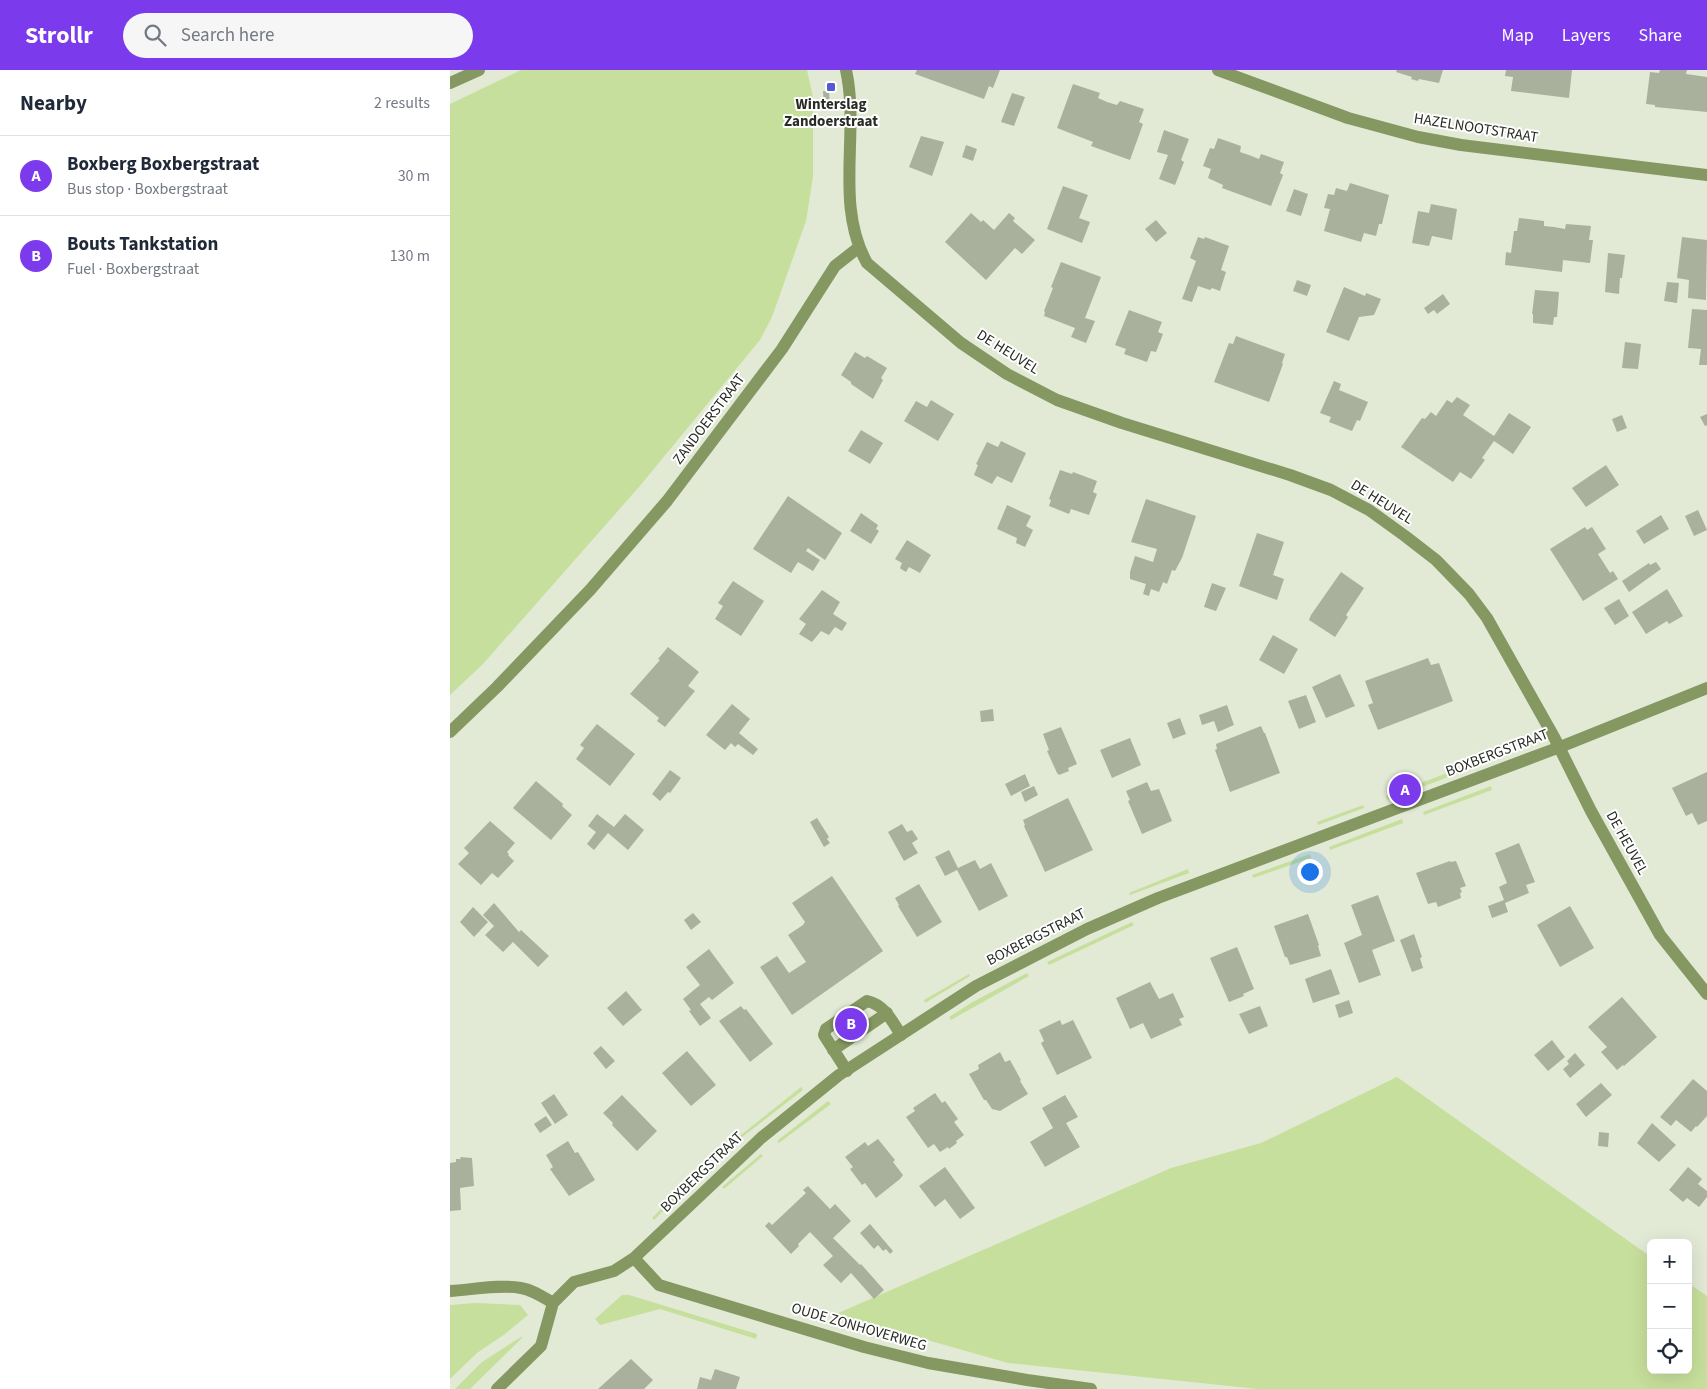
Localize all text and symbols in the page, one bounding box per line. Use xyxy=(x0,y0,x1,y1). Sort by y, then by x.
search box xyxy=(123,13,473,58)
text: Strollr xyxy=(25,18,93,53)
icon: search xyxy=(141,21,169,49)
text: Search here xyxy=(181,22,274,49)
text: Map xyxy=(1502,23,1534,48)
text: Layers xyxy=(1562,23,1611,48)
text: Share xyxy=(1639,23,1682,48)
marker: Winterslag Zandoerstraat xyxy=(825,81,837,93)
text: Nearby xyxy=(20,88,87,118)
text: 2 results xyxy=(374,92,430,114)
place label: Winterslag Zandoerstraat xyxy=(784,94,878,132)
street label: HAZELNOOTSTRAAT xyxy=(1412,108,1540,148)
text: Boxberg Boxbergstraat xyxy=(67,151,259,178)
text: A xyxy=(31,165,41,187)
text: 30 m xyxy=(398,165,430,187)
text: Bus stop · Boxbergstraat xyxy=(67,178,228,200)
text: Bouts Tankstation xyxy=(67,231,218,258)
text: B xyxy=(31,245,41,267)
text: 130 m xyxy=(390,245,430,267)
text: Fuel · Boxbergstraat xyxy=(67,258,199,280)
street label: DE HEUVEL xyxy=(973,324,1043,380)
street label: ZANDOERSTRAAT xyxy=(668,369,750,469)
street label: DE HEUVEL xyxy=(1347,474,1417,530)
street label: BOXBERGSTRAAT xyxy=(1443,724,1551,782)
pin: A xyxy=(1389,771,1421,809)
street label: DE HEUVEL xyxy=(1601,807,1653,879)
your location xyxy=(1297,859,1323,885)
street label: BOXBERGSTRAAT xyxy=(983,903,1089,971)
pin: B xyxy=(835,1005,867,1043)
street label: BOXBERGSTRAAT xyxy=(656,1127,748,1217)
map controls xyxy=(1647,1239,1692,1374)
button: + xyxy=(1647,1239,1692,1284)
button: − xyxy=(1647,1284,1692,1329)
street label: OUDE ZONHOVERWEG xyxy=(789,1298,929,1356)
button: locate xyxy=(1647,1329,1692,1374)

